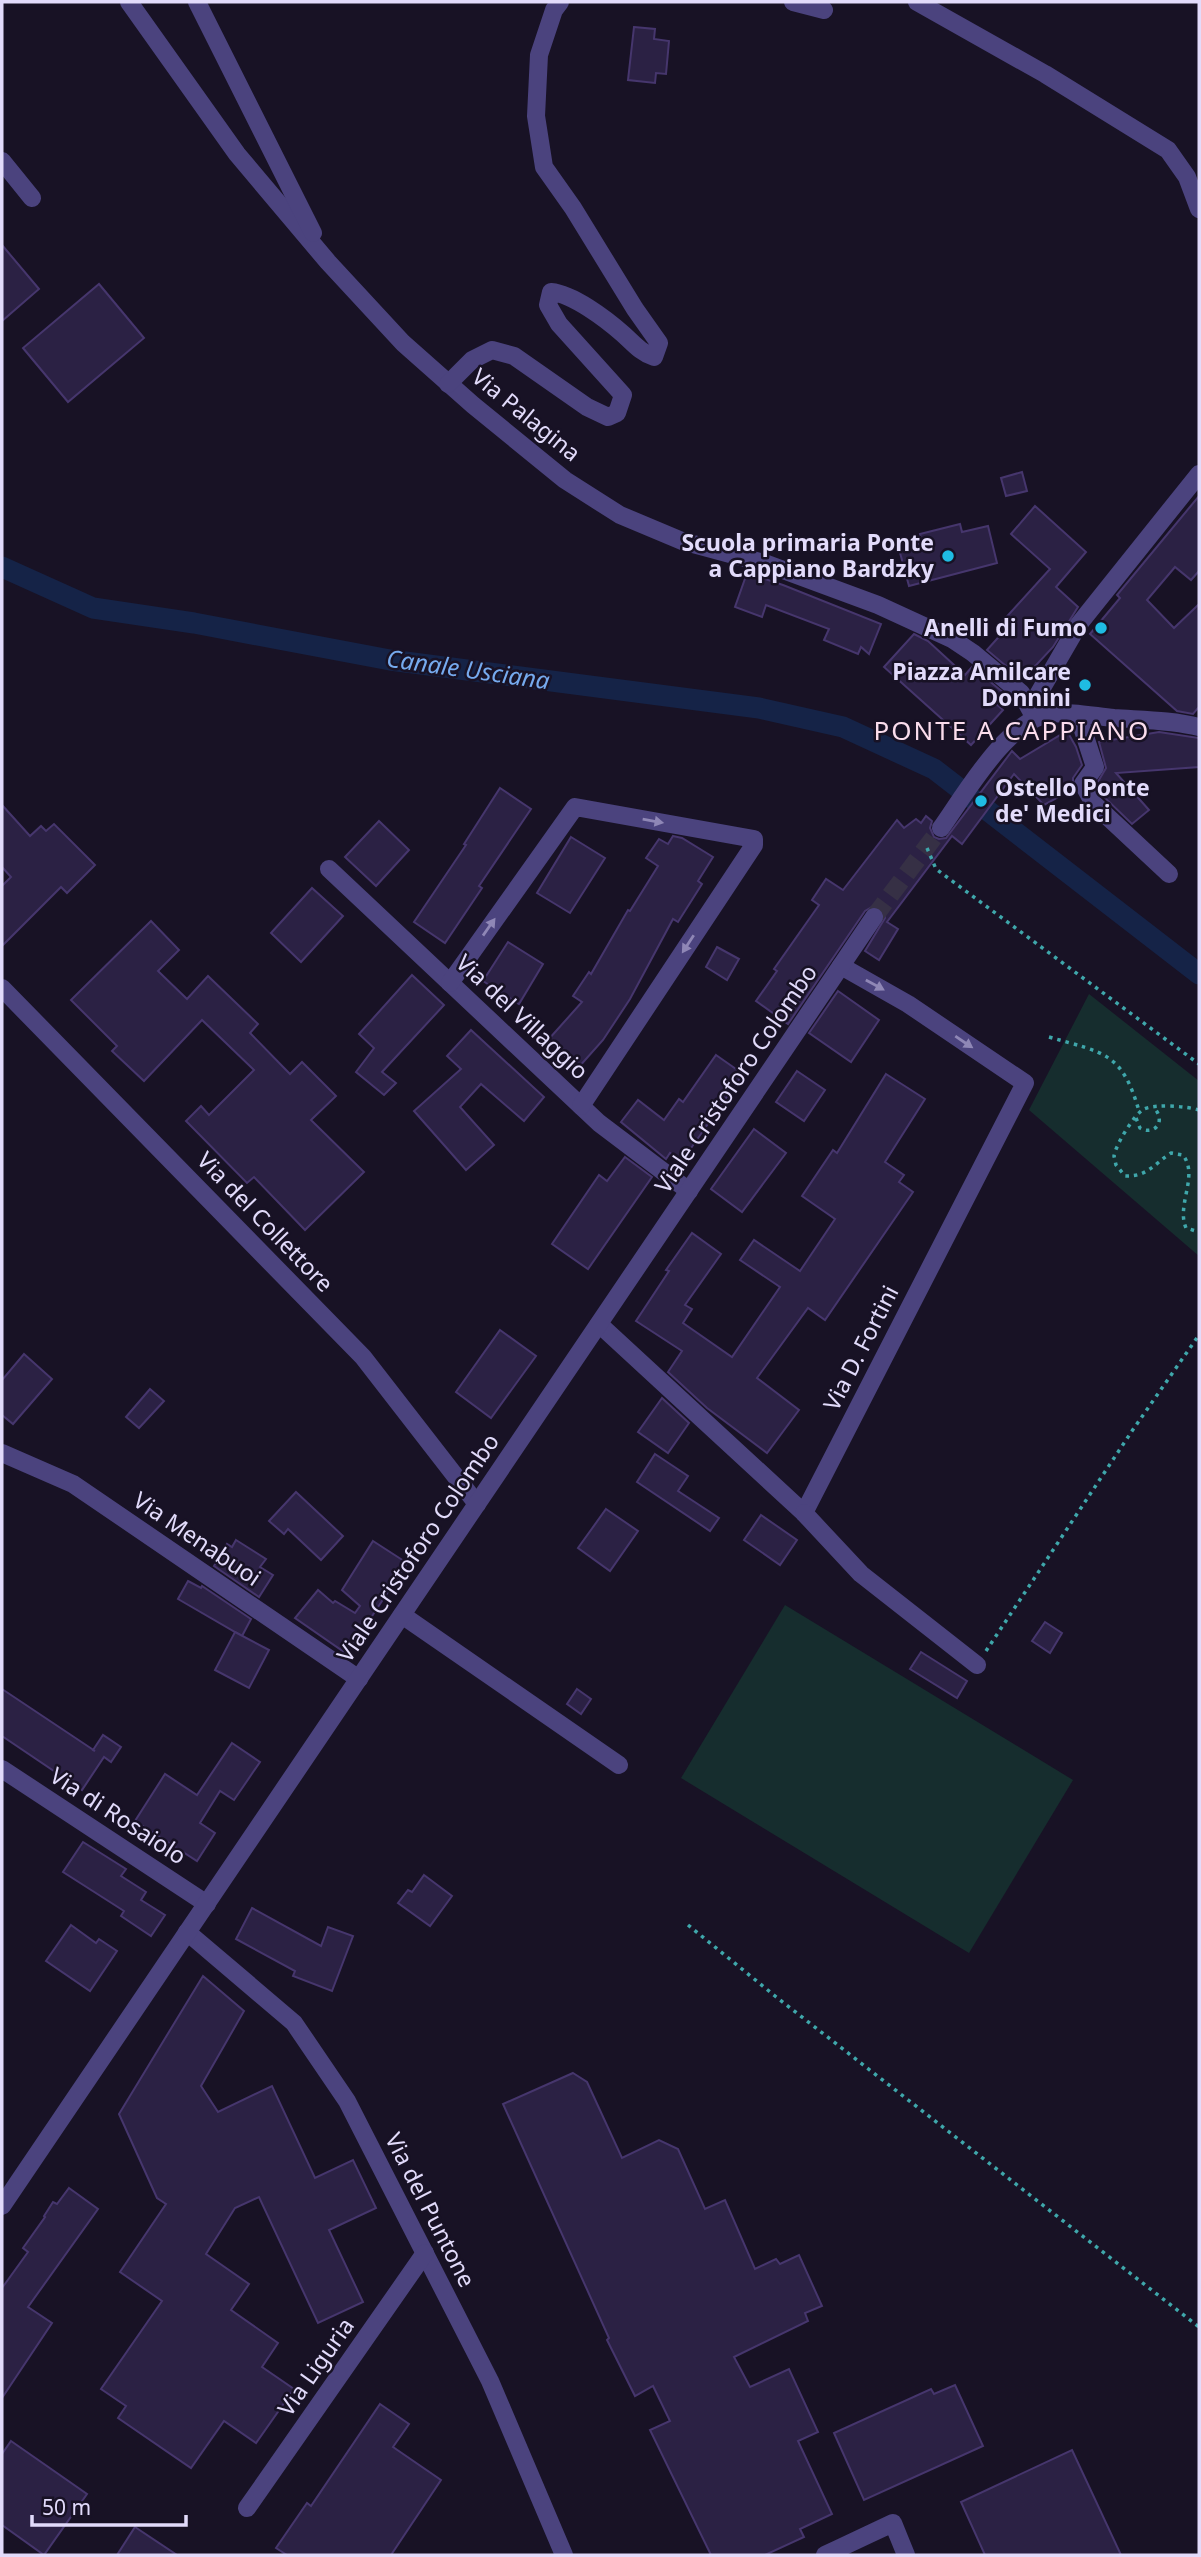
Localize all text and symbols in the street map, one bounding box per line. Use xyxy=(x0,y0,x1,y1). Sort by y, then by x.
street label: Via Palagina xyxy=(465,360,588,468)
place label: Scuola primaria Ponte a Cappiano Bardzky xyxy=(681,526,935,584)
marker: Scuola primaria Ponte a Cappiano Bardzky xyxy=(940,548,956,564)
place label: Anelli di Fumo xyxy=(924,611,1087,643)
marker: Anelli di Fumo xyxy=(1093,620,1109,636)
water label: Canale Usciana xyxy=(384,641,552,696)
place label: Piazza Amilcare Donnini xyxy=(892,655,1071,713)
marker: Piazza Amilcare Donnini xyxy=(1077,677,1093,693)
district label: PONTE A CAPPIANO xyxy=(874,712,1150,748)
place label: Ostello Ponte de' Medici xyxy=(995,771,1150,829)
marker: Ostello Ponte de' Medici xyxy=(973,793,989,809)
one-way arrow xyxy=(642,816,664,827)
one-way arrow xyxy=(482,918,496,936)
one-way arrow xyxy=(682,935,695,954)
street label: Via del Villaggio xyxy=(449,946,596,1086)
street label: Viale Cristoforo Colombo xyxy=(647,958,824,1199)
one-way arrow xyxy=(865,979,884,991)
one-way arrow xyxy=(955,1035,974,1048)
street label: Via del Collettore xyxy=(190,1144,341,1298)
street label: Via D. Fortini xyxy=(815,1280,905,1416)
street label: Viale Cristoforo Colombo xyxy=(329,1427,506,1668)
street label: Via Menabuoi xyxy=(127,1484,268,1593)
street label: Via di Rosaiolo xyxy=(44,1759,193,1871)
street label: Via del Puntone xyxy=(378,2127,484,2292)
street label: Via Liguria xyxy=(270,2311,361,2422)
scale bar xyxy=(32,2484,186,2528)
text: 50 m xyxy=(42,2493,91,2521)

